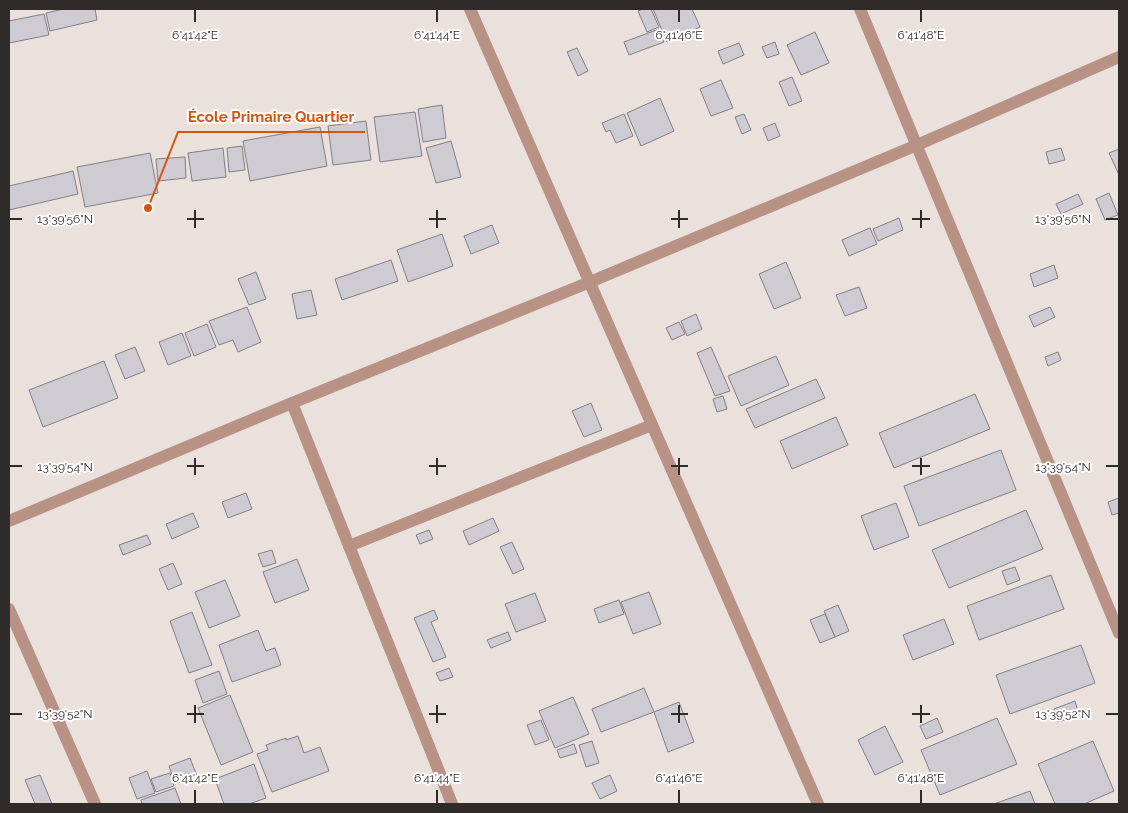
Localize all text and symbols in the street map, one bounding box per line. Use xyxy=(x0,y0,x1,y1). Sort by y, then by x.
text: 6°41'42"E xyxy=(172,28,218,42)
text: 6°41'44"E xyxy=(414,28,460,42)
text: 6°41'46"E xyxy=(656,28,702,42)
text: 6°41'48"E xyxy=(898,28,944,42)
callout: École Primaire Quartier xyxy=(178,102,365,132)
text: École Primaire Quartier xyxy=(188,108,355,126)
text: 13°39'56"N xyxy=(37,212,93,226)
text: 13°39'56"N xyxy=(1035,212,1091,226)
text: 13°39'54"N xyxy=(37,460,93,474)
text: 13°39'54"N xyxy=(1035,460,1091,474)
text: 13°39'52"N xyxy=(37,707,93,721)
text: 13°39'52"N xyxy=(1035,707,1091,721)
text: 6°41'42"E xyxy=(172,771,218,785)
text: 6°41'44"E xyxy=(414,771,460,785)
text: 6°41'46"E xyxy=(656,771,702,785)
text: 6°41'48"E xyxy=(898,771,944,785)

